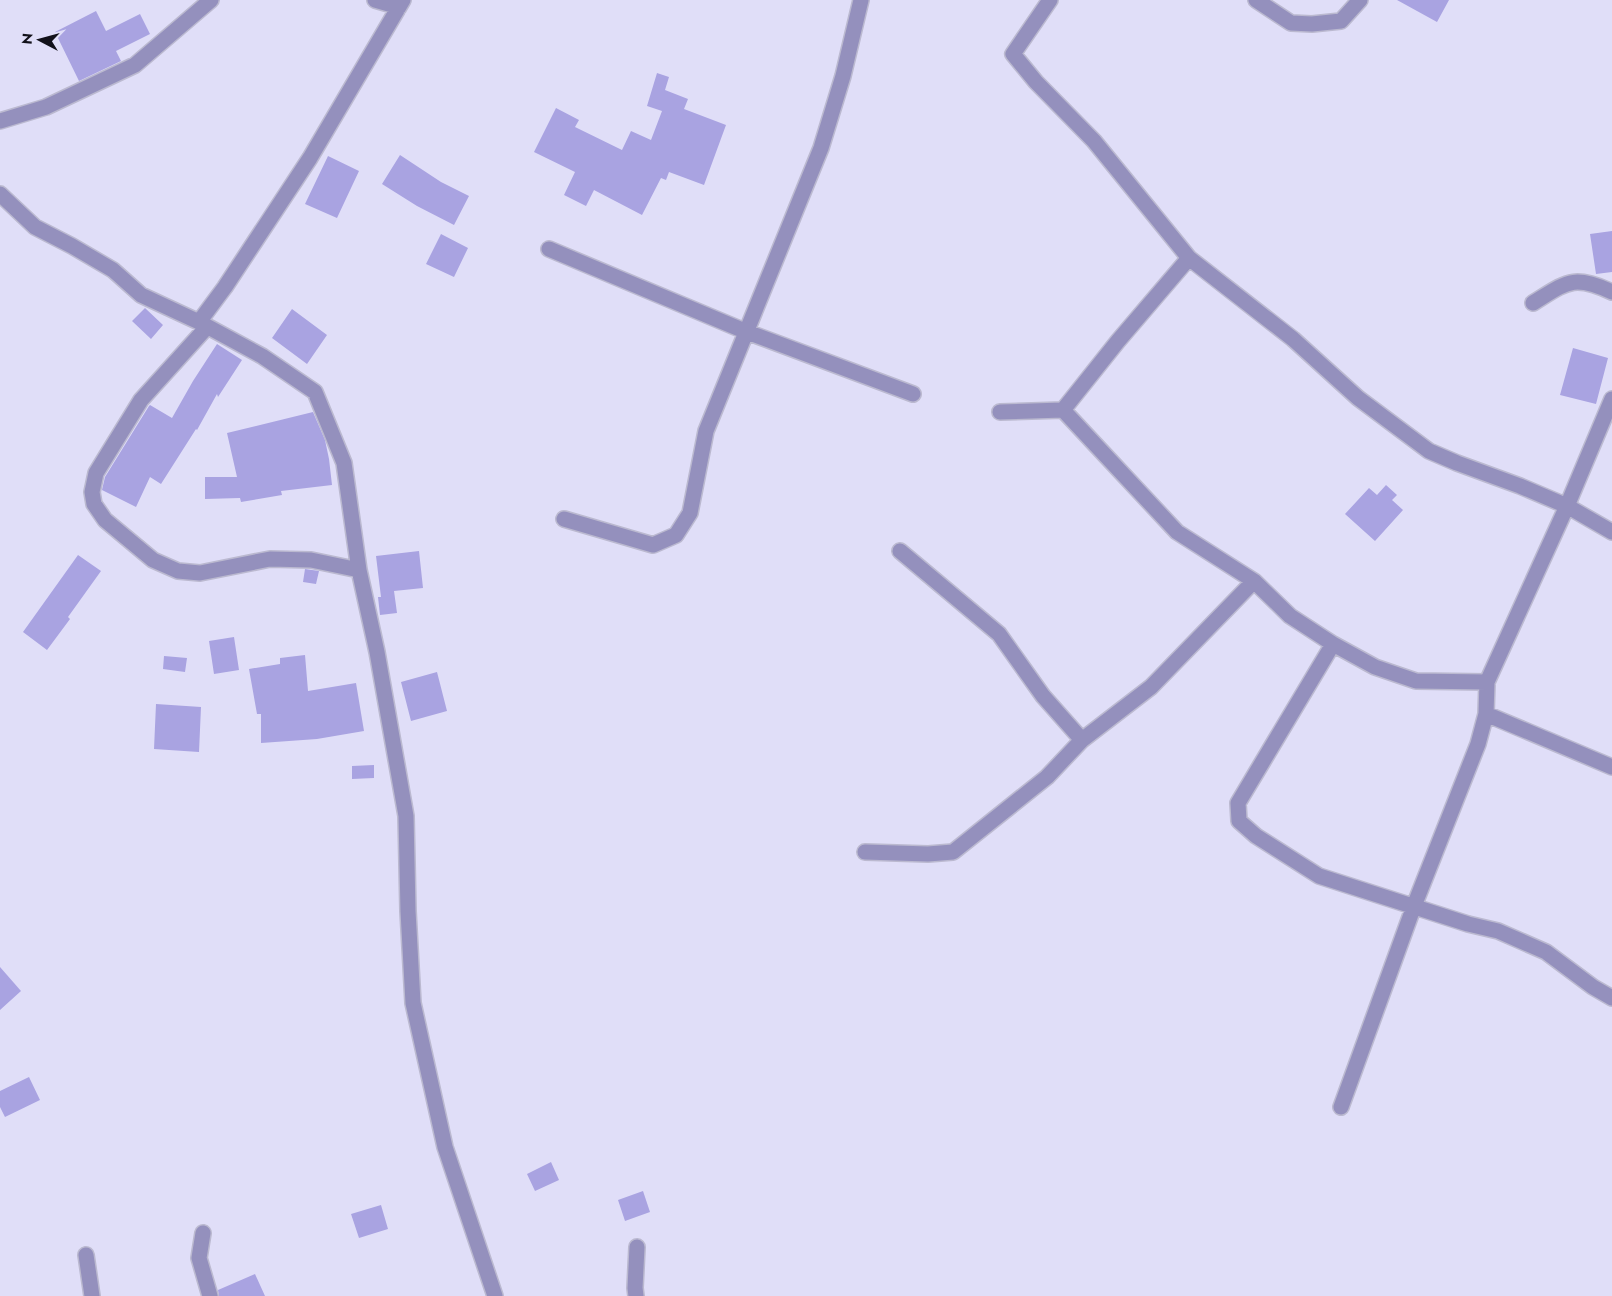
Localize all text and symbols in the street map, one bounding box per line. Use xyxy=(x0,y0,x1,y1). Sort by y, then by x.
north arrow xyxy=(15,15,65,65)
text: N xyxy=(17,32,38,45)

